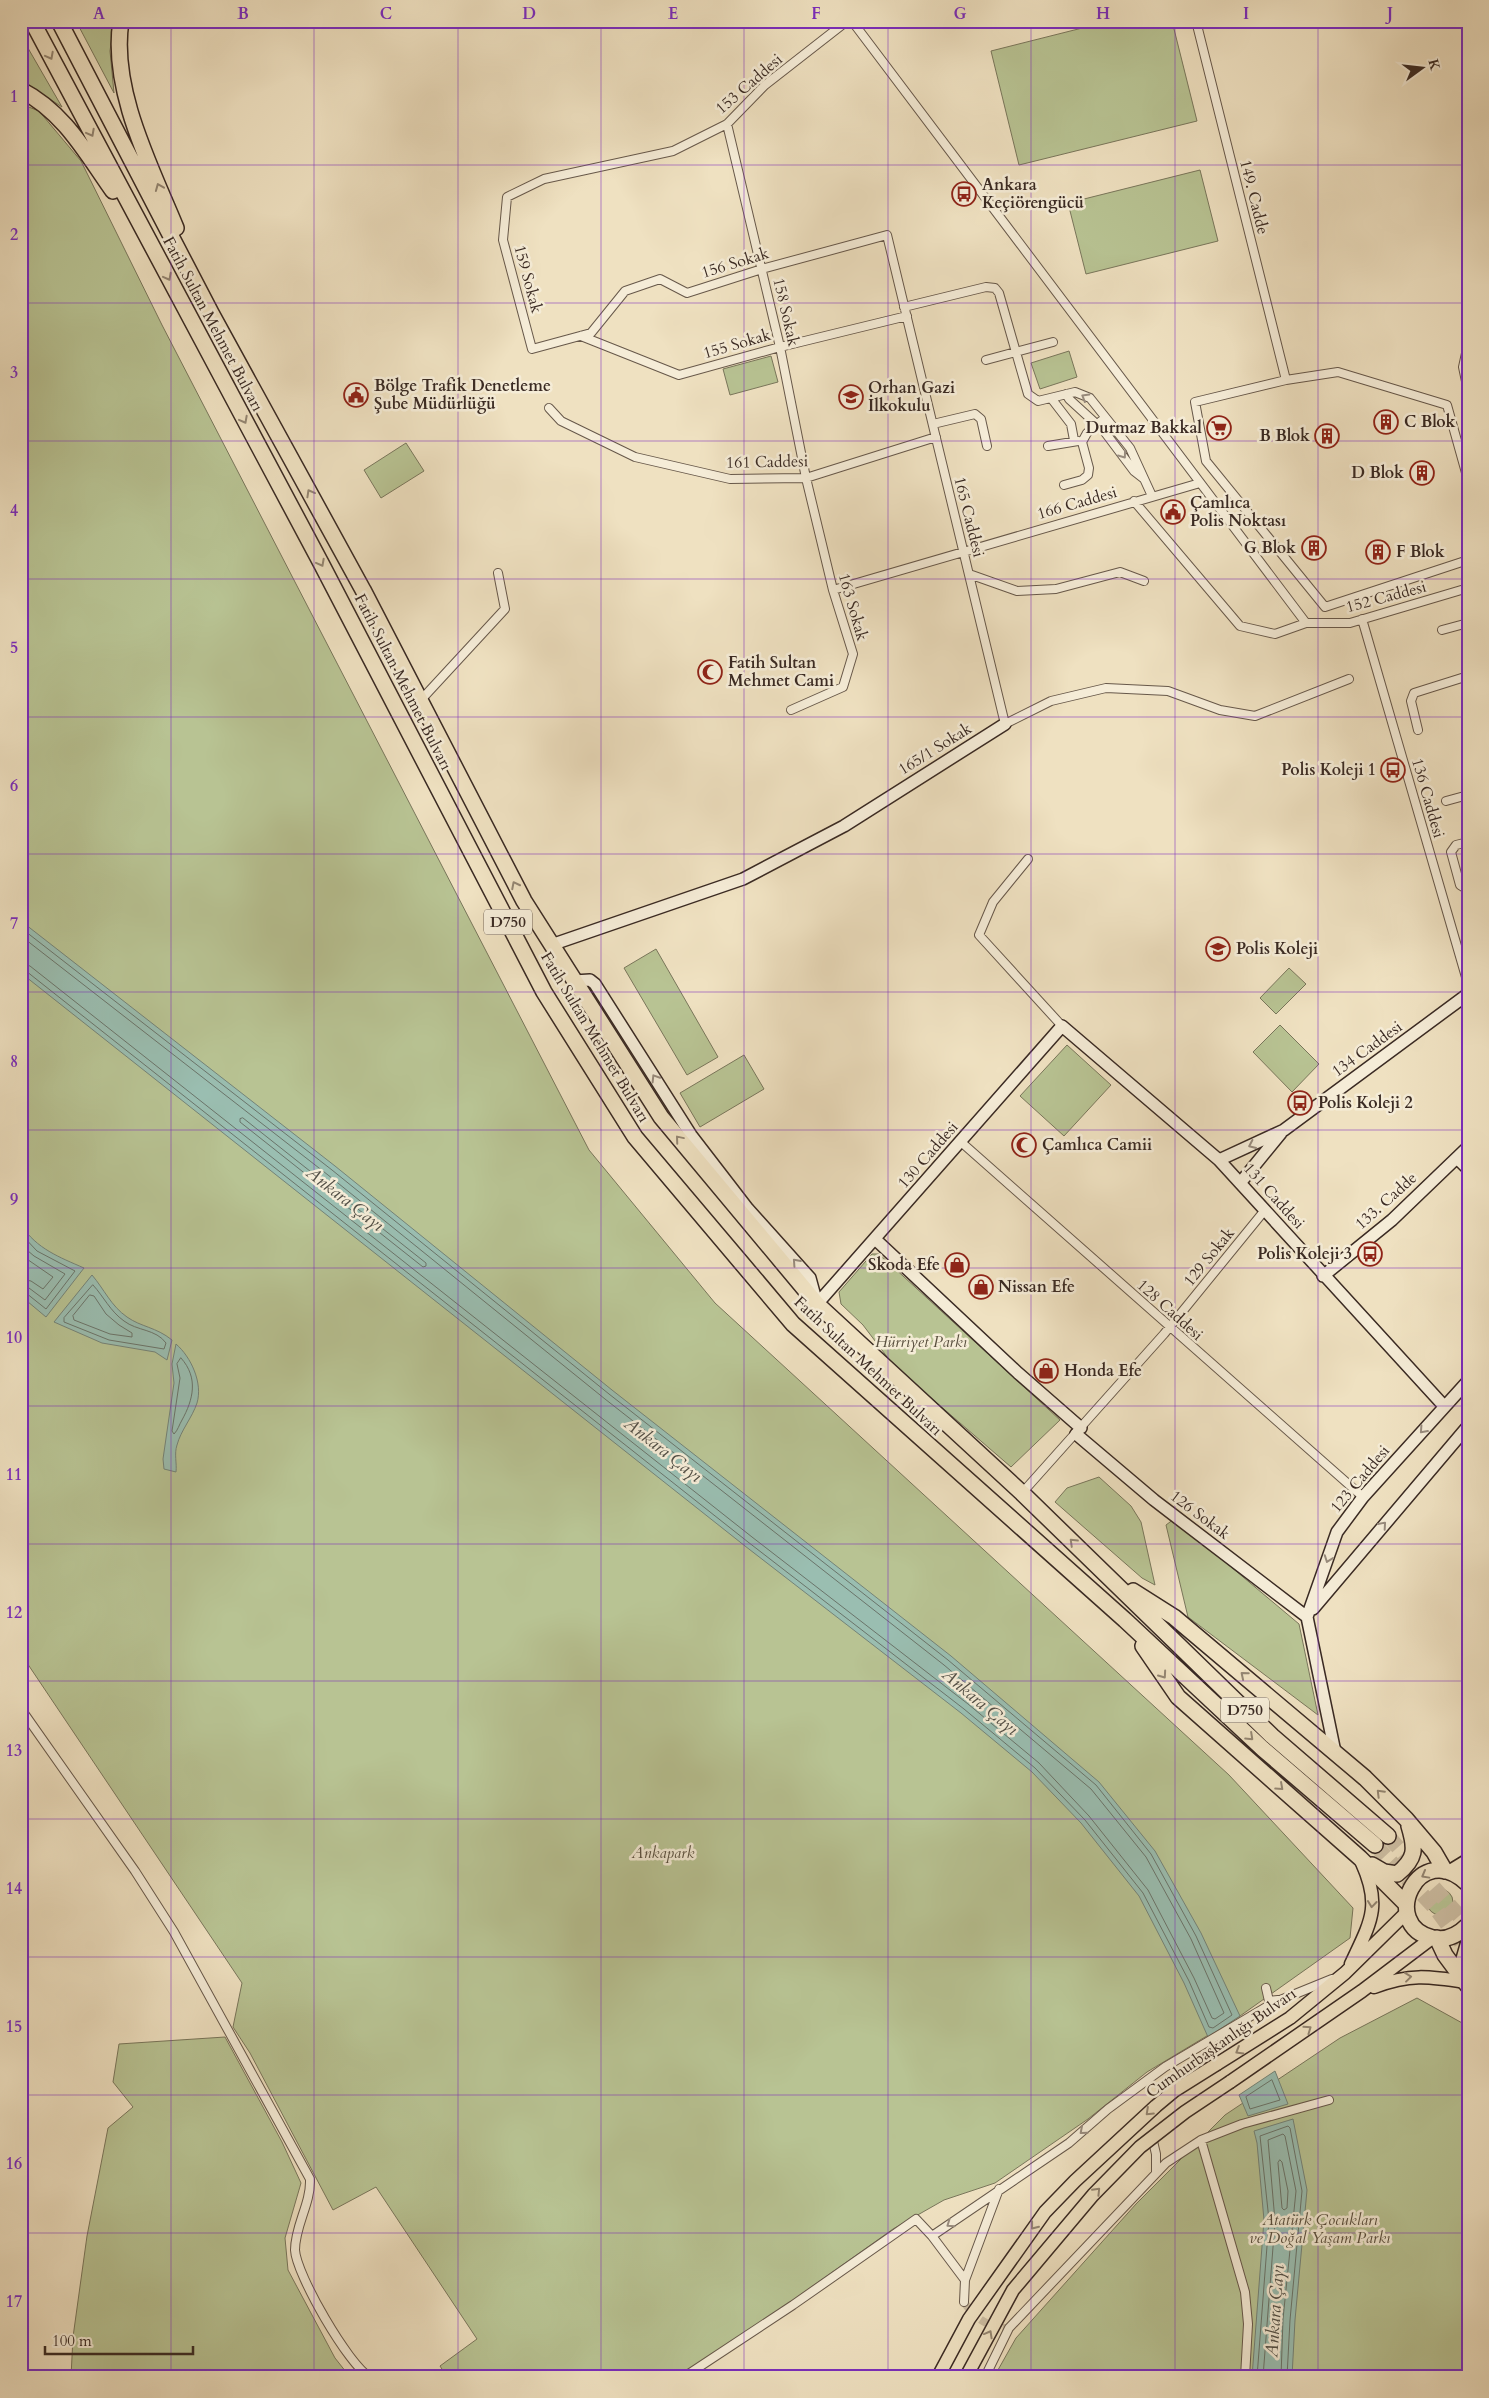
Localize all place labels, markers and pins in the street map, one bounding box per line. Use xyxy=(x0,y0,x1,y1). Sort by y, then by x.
place label: Ankara Keçiörengücü xyxy=(982,174,1084,214)
bus stop icon: Ankara Keçiörengücü xyxy=(951,181,977,207)
place label: Bölge Trafik Denetleme Şube Müdürlüğü xyxy=(374,375,551,415)
place label: Orhan Gazi İlkokulu xyxy=(868,377,955,417)
public building icon: Bölge Trafik Denetleme Şube Müdürlüğü xyxy=(343,382,369,408)
school or university icon: Orhan Gazi İlkokulu xyxy=(838,384,864,410)
building icon: C Blok xyxy=(1373,409,1399,435)
place label: C Blok xyxy=(1404,411,1456,433)
supermarket icon: Durmaz Bakkal xyxy=(1206,415,1232,441)
place label: Durmaz Bakkal xyxy=(1086,417,1202,439)
building icon: B Blok xyxy=(1314,423,1340,449)
place label: B Blok xyxy=(1259,425,1310,447)
building icon: D Blok xyxy=(1409,460,1435,486)
place label: D Blok xyxy=(1351,462,1404,484)
place label: Çamlıca Polis Noktası xyxy=(1190,492,1286,532)
public building icon: Çamlıca Polis Noktası xyxy=(1160,499,1186,525)
building icon: G Blok xyxy=(1301,535,1327,561)
place label: G Blok xyxy=(1244,537,1296,559)
building icon: F Blok xyxy=(1365,539,1391,565)
place label: F Blok xyxy=(1396,541,1445,563)
place label: Fatih Sultan Mehmet Cami xyxy=(728,652,834,692)
mosque icon: Fatih Sultan Mehmet Cami xyxy=(697,659,723,685)
bus stop icon: Polis Koleji 1 xyxy=(1380,757,1406,783)
place label: Polis Koleji 1 xyxy=(1281,759,1376,781)
school or university icon: Polis Koleji xyxy=(1205,936,1231,962)
place label: Polis Koleji xyxy=(1236,938,1318,960)
bus stop icon: Polis Koleji 2 xyxy=(1287,1090,1313,1116)
place label: Polis Koleji 2 xyxy=(1318,1092,1413,1114)
mosque icon: Çamlıca Camii xyxy=(1011,1132,1037,1158)
place label: Çamlıca Camii xyxy=(1042,1134,1152,1156)
bus stop icon: Polis Koleji 3 xyxy=(1357,1241,1383,1267)
place label: Polis Koleji 3 xyxy=(1257,1243,1352,1265)
shop icon: Skoda Efe xyxy=(944,1252,970,1278)
place label: Skoda Efe xyxy=(868,1254,940,1276)
shop icon: Nissan Efe xyxy=(968,1274,994,1300)
place label: Nissan Efe xyxy=(998,1276,1075,1298)
shop icon: Honda Efe xyxy=(1033,1358,1059,1384)
place label: Honda Efe xyxy=(1064,1360,1142,1382)

